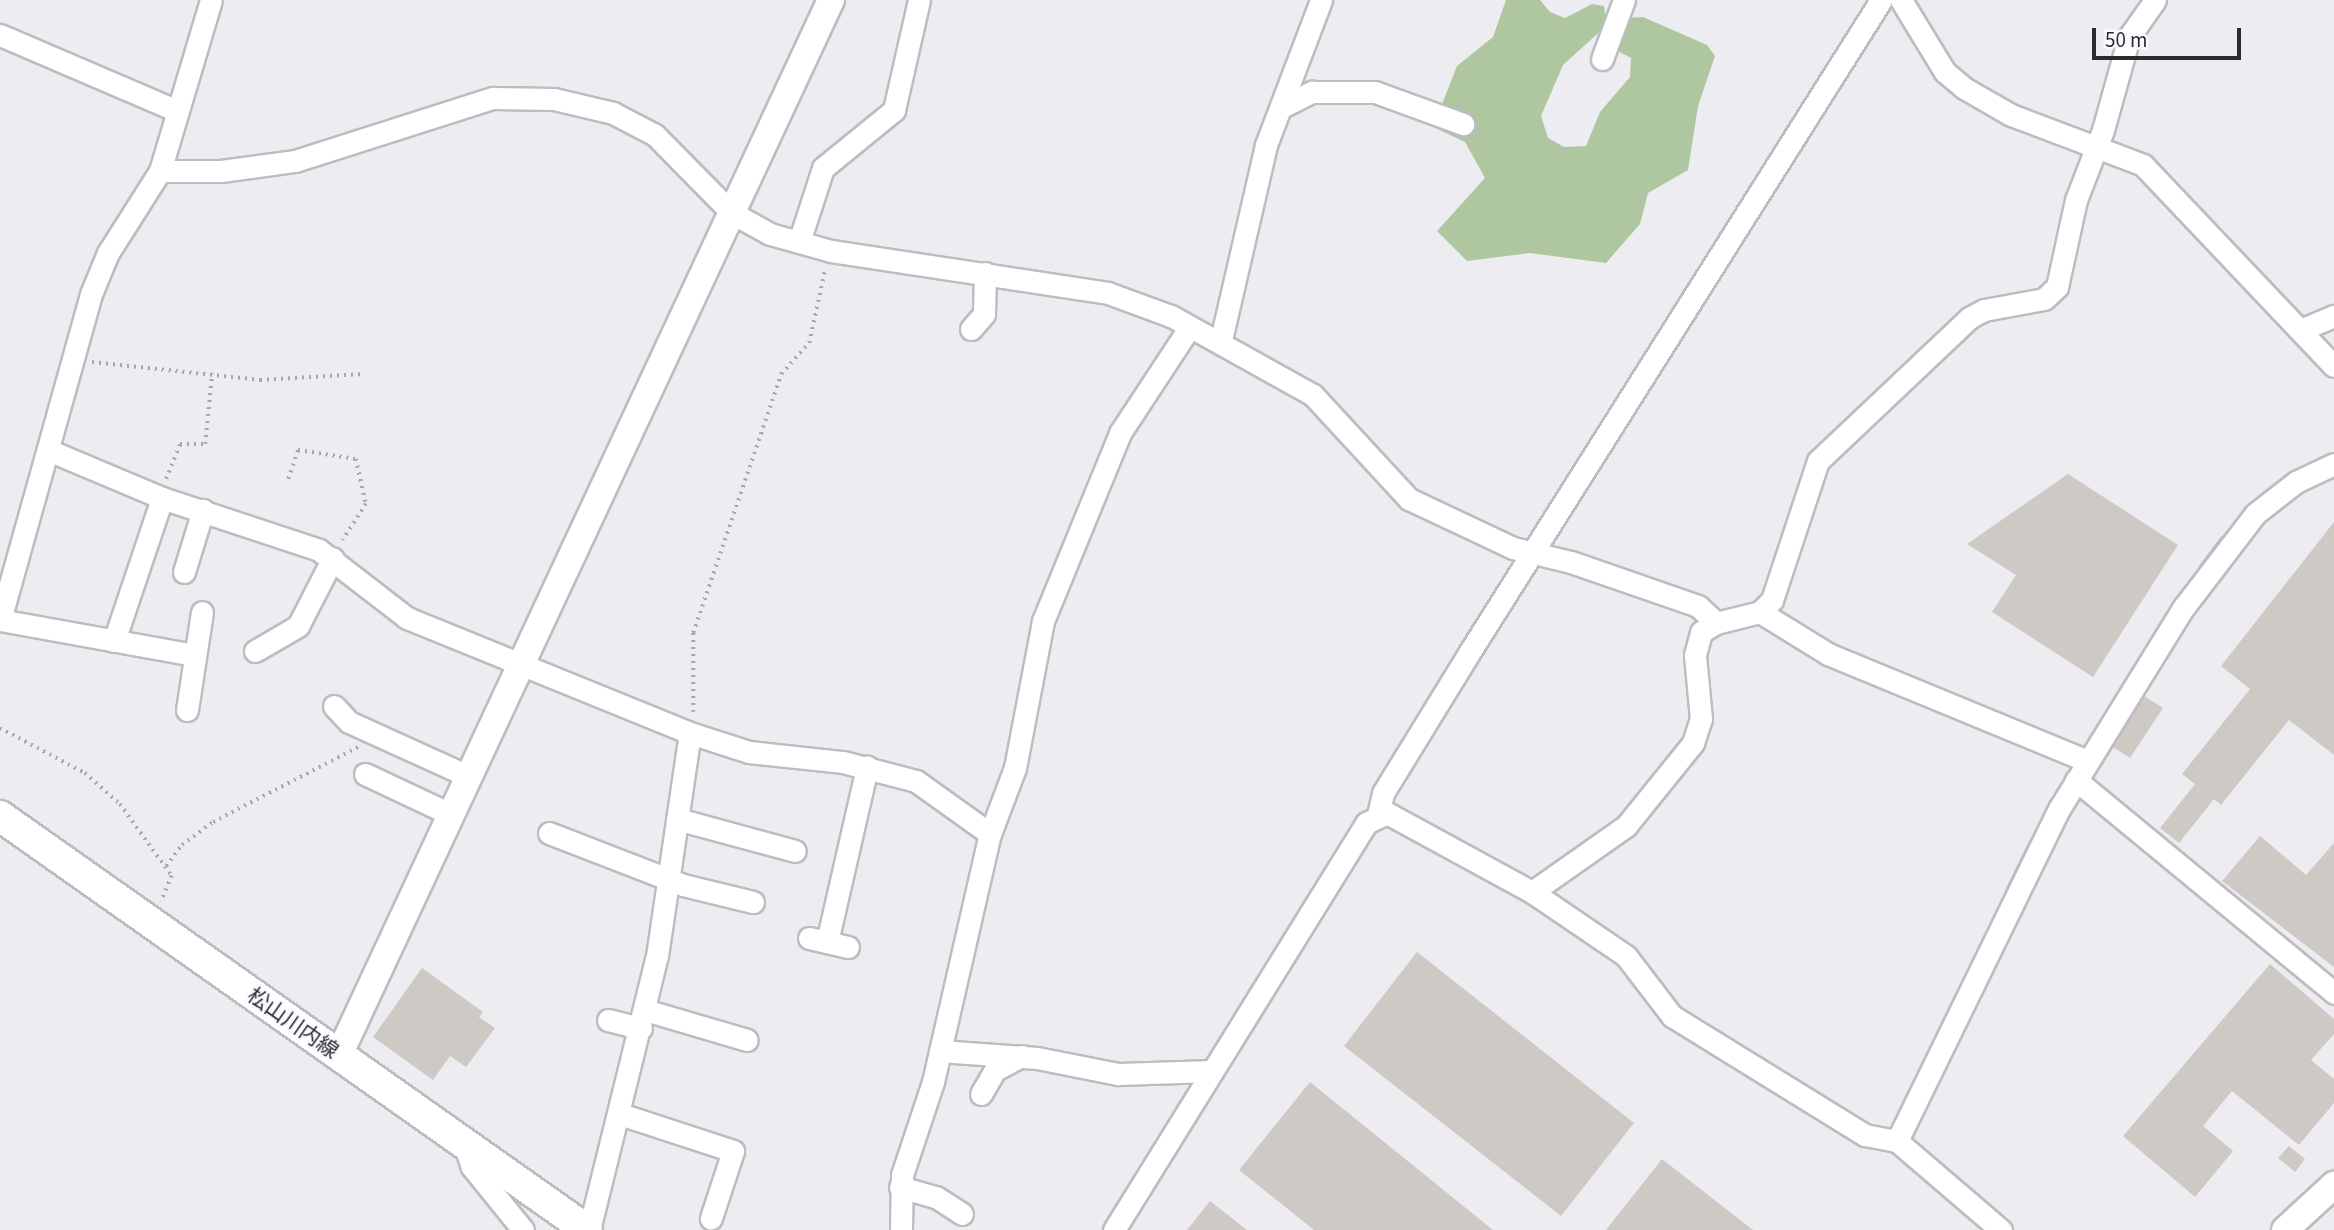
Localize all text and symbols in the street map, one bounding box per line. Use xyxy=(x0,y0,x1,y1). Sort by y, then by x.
scale bar xyxy=(2096,14,2245,58)
text: 50 m xyxy=(2105,25,2147,55)
street label: 松山川内線 xyxy=(243,983,343,1063)

